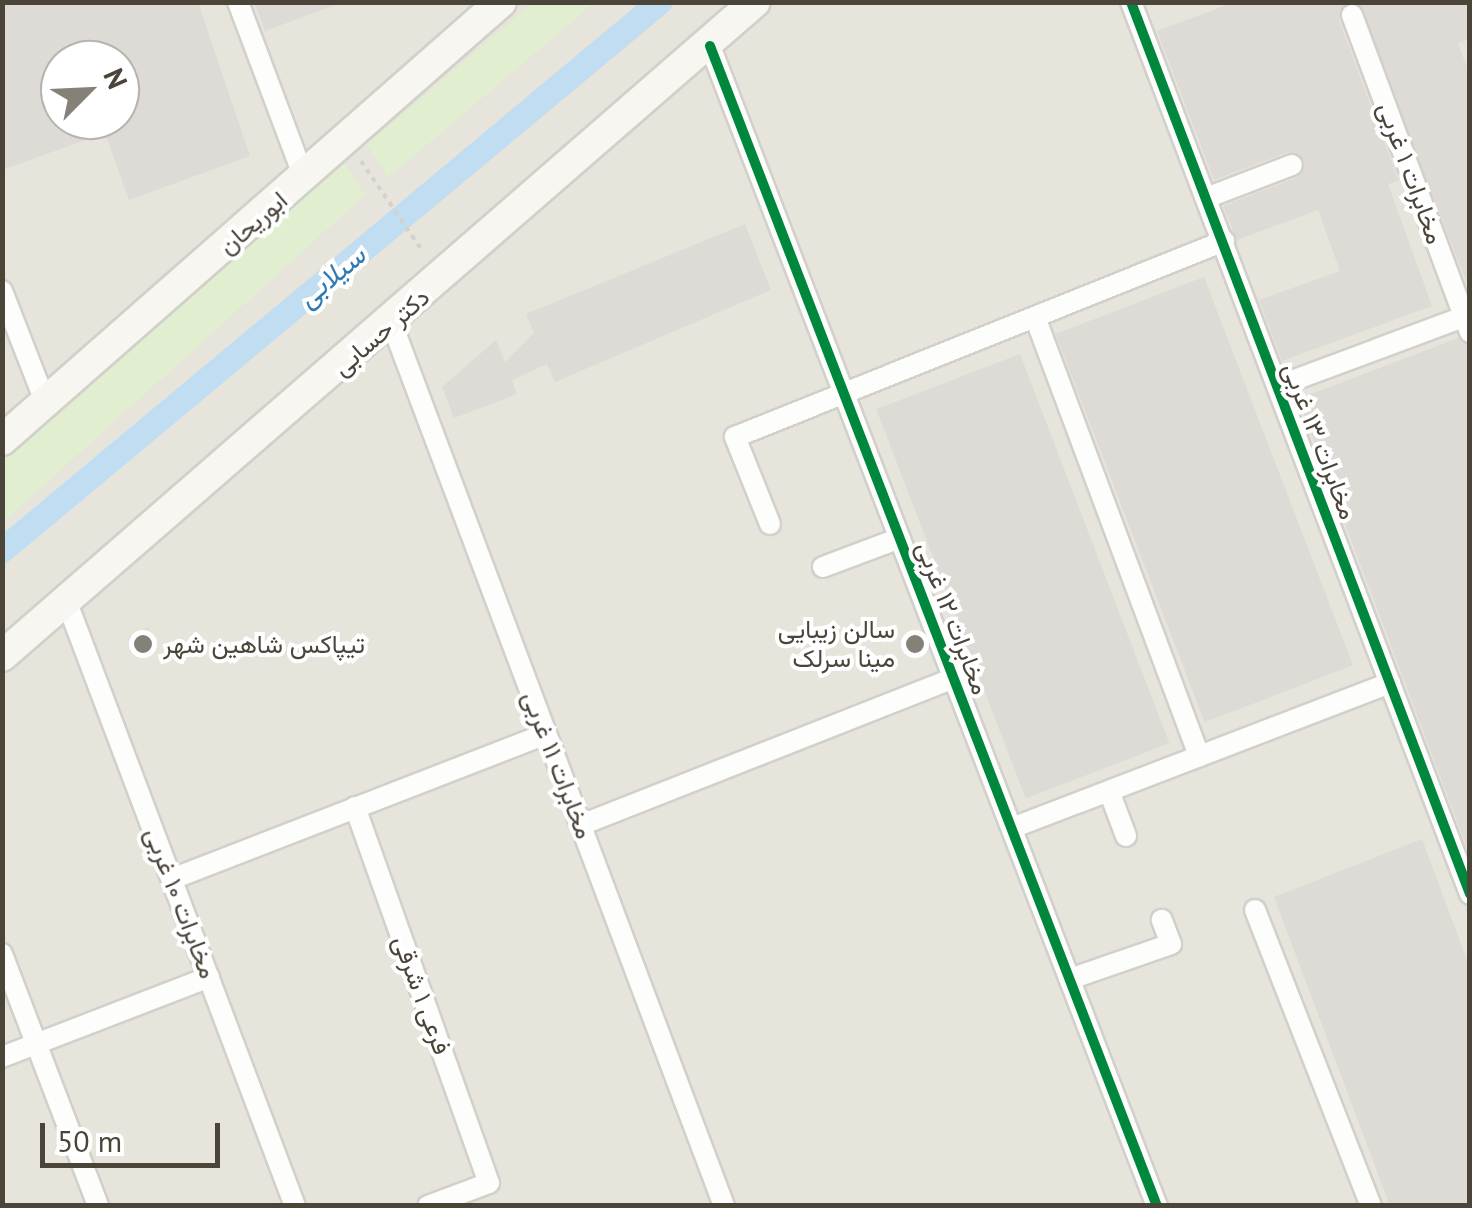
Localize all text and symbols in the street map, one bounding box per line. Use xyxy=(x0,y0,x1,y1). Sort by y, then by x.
north arrow xyxy=(40,40,140,140)
text: N xyxy=(95,62,137,94)
street label: مخابرات ۱ غربی xyxy=(1372,98,1450,248)
street label: ابوریحان xyxy=(213,185,293,261)
water label: سیلابی xyxy=(290,238,372,314)
street label: دکتر حسابی xyxy=(326,282,436,382)
street label: مخابرات ۱۳ غربی xyxy=(1276,359,1364,523)
street label: مخابرات ۱۲ غربی xyxy=(910,537,996,699)
place label: سالن زیبایی مینا سرلک xyxy=(778,615,895,674)
place label: تیپاکس شاهین شهر xyxy=(163,629,365,659)
marker: تیپاکس شاهین شهر xyxy=(132,633,154,655)
marker: سالن زیبایی مینا سرلک xyxy=(904,633,926,655)
street label: مخابرات ۱۱ غربی xyxy=(516,687,600,843)
street label: مخابرات ۱۰ غربی xyxy=(139,823,223,983)
street label: فرعی ۱ شرقی xyxy=(387,931,457,1059)
scale bar xyxy=(45,1103,225,1165)
text: 50 m xyxy=(57,1121,122,1160)

